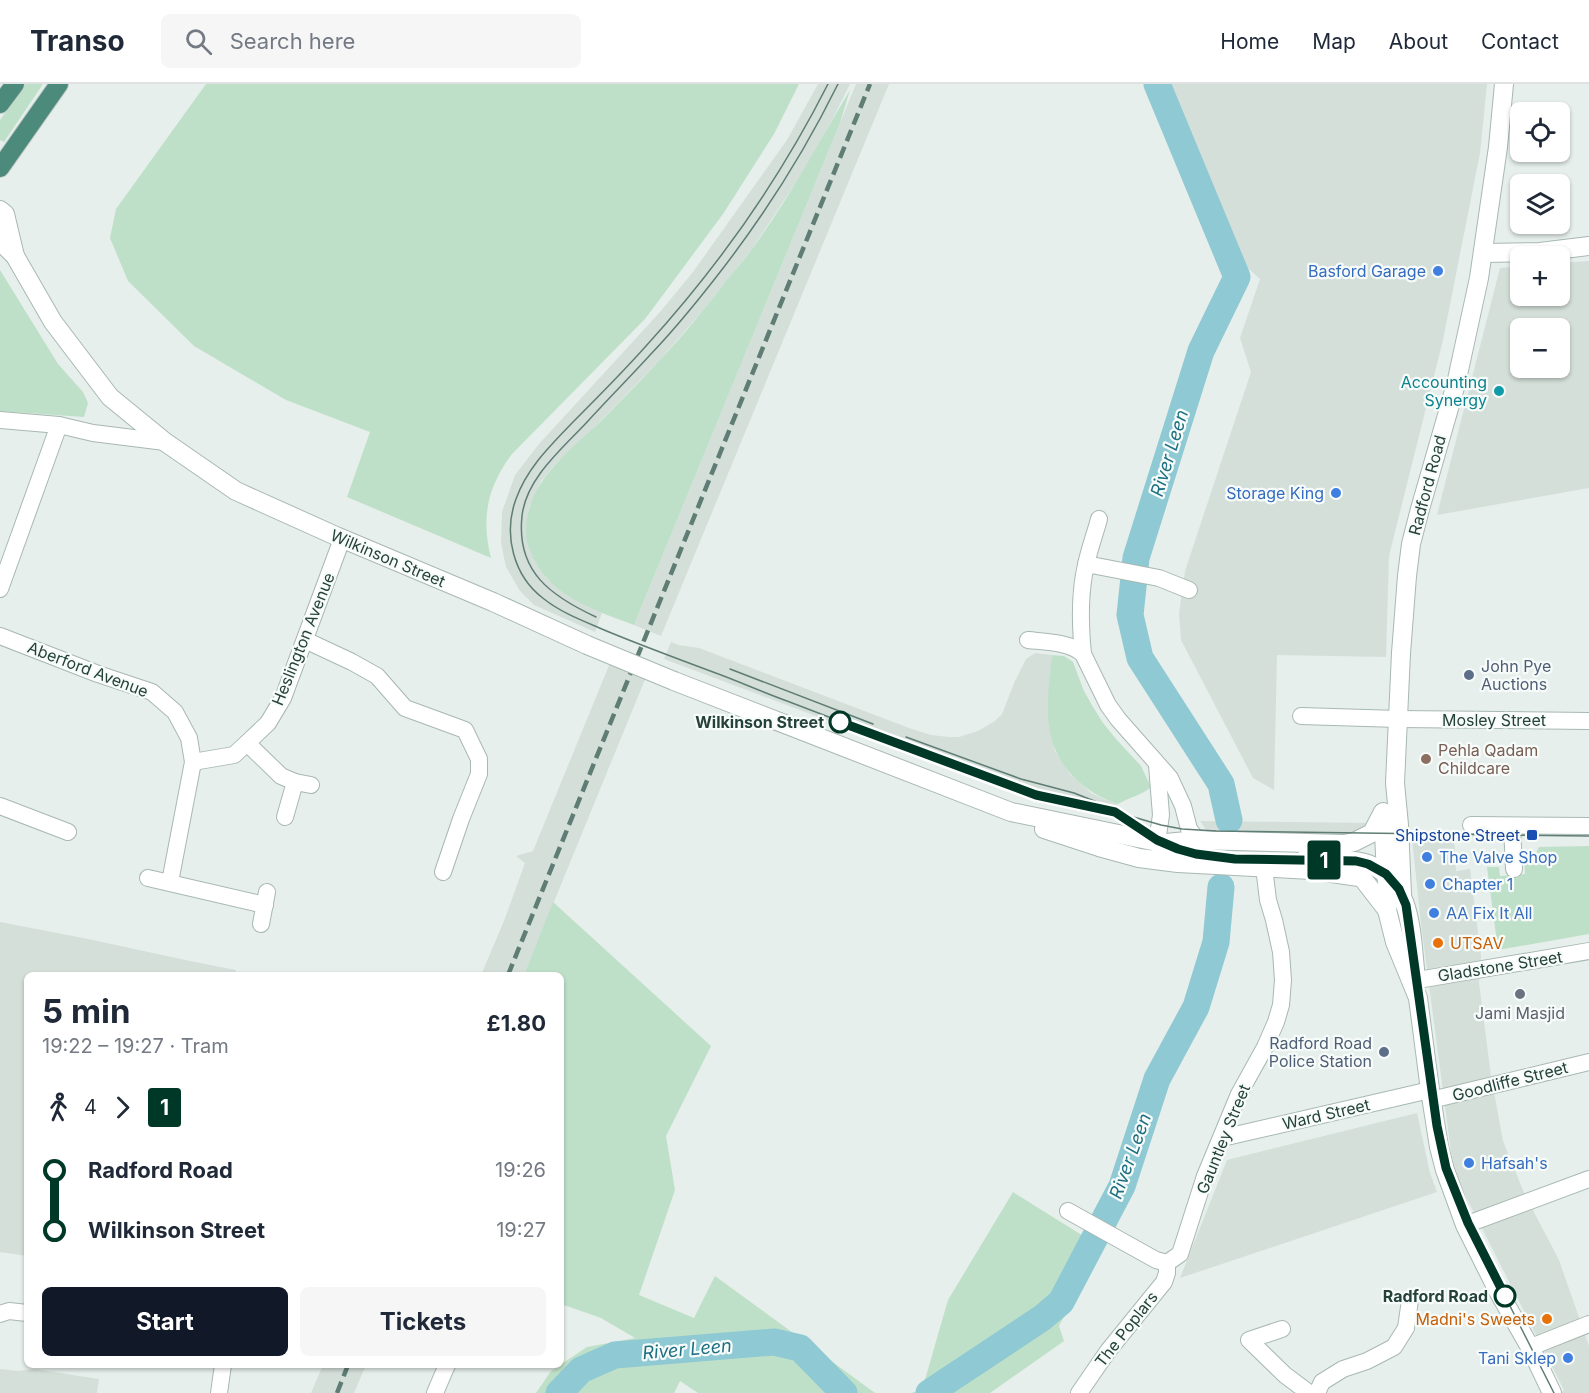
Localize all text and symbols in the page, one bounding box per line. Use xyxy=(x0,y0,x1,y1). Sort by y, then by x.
search box xyxy=(161,14,581,68)
text: Transo xyxy=(30,24,125,58)
icon: search xyxy=(182,25,215,58)
text: Search here xyxy=(230,28,355,54)
text: Home xyxy=(1220,29,1279,54)
text: Map xyxy=(1312,29,1356,54)
text: About xyxy=(1389,29,1448,54)
text: Contact xyxy=(1481,29,1559,54)
map controls xyxy=(1510,102,1570,378)
button: locate xyxy=(1510,102,1570,162)
button: layers xyxy=(1510,174,1570,234)
button: + xyxy=(1510,246,1570,306)
place label: Basford Garage xyxy=(1308,261,1426,281)
marker: Basford Garage xyxy=(1431,264,1445,278)
button: − xyxy=(1510,318,1570,378)
place label: Accounting Synergy xyxy=(1401,372,1487,410)
marker: Accounting Synergy xyxy=(1492,384,1506,398)
water label: River Leen xyxy=(1146,407,1192,499)
street label: Radford Road xyxy=(1404,433,1450,537)
place label: Storage King xyxy=(1226,483,1324,503)
marker: Storage King xyxy=(1329,486,1343,500)
street label: Wilkinson Street xyxy=(328,525,448,591)
street label: Heslington Avenue xyxy=(267,570,339,708)
street label: Aberford Avenue xyxy=(25,637,151,701)
place label: John Pye Auctions xyxy=(1481,656,1551,694)
marker: John Pye Auctions xyxy=(1462,668,1476,682)
street label: Mosley Street xyxy=(1442,710,1546,730)
marker: Wilkinson Street xyxy=(829,711,851,733)
place label: Wilkinson Street xyxy=(695,712,824,732)
place label: Pehla Qadam Childcare xyxy=(1438,740,1538,778)
marker: Pehla Qadam Childcare xyxy=(1419,752,1433,766)
place label: Shipstone Street xyxy=(1395,825,1520,845)
marker: Shipstone Street xyxy=(1525,828,1539,842)
line badge: 1 xyxy=(1304,840,1344,880)
place label: The Valve Shop xyxy=(1439,847,1557,867)
text: 1 xyxy=(1319,848,1329,873)
marker: The Valve Shop xyxy=(1420,850,1434,864)
place label: Chapter 1 xyxy=(1442,874,1513,894)
marker: Chapter 1 xyxy=(1423,877,1437,891)
place label: AA Fix It All xyxy=(1446,903,1532,923)
marker: AA Fix It All xyxy=(1427,906,1441,920)
place label: UTSAV xyxy=(1450,933,1503,953)
marker: UTSAV xyxy=(1431,936,1445,950)
street label: Gladstone Street xyxy=(1436,946,1564,986)
marker: Jami Masjid xyxy=(1513,987,1527,1001)
text: 5 min xyxy=(42,991,131,1031)
place label: Jami Masjid xyxy=(1475,1003,1565,1023)
text: £1.80 xyxy=(487,1010,546,1036)
place label: Radford Road Police Station xyxy=(1269,1033,1372,1071)
text: 19:22 – 19:27 · Tram xyxy=(42,1034,229,1058)
marker: Radford Road Police Station xyxy=(1377,1045,1391,1059)
street label: Goodliffe Street xyxy=(1450,1057,1570,1105)
street label: Gauntley Street xyxy=(1192,1081,1254,1197)
icon: walk xyxy=(42,1091,75,1124)
icon: forward xyxy=(106,1091,139,1124)
street label: Ward Street xyxy=(1280,1094,1372,1134)
text: 4 xyxy=(84,1095,97,1119)
text: 1 xyxy=(160,1095,169,1120)
water label: River Leen xyxy=(1105,1110,1155,1202)
place label: Hafsah's xyxy=(1481,1153,1548,1173)
marker: Hafsah's xyxy=(1462,1156,1476,1170)
text: Radford Road xyxy=(88,1157,233,1183)
text: 19:26 xyxy=(495,1158,546,1182)
text: Wilkinson Street xyxy=(88,1217,265,1243)
text: 19:27 xyxy=(496,1218,546,1242)
marker: Radford Road xyxy=(1494,1285,1516,1307)
place label: Radford Road xyxy=(1383,1286,1488,1306)
button: Start xyxy=(42,1287,288,1356)
button: Tickets xyxy=(300,1287,546,1356)
street label: The Poplars xyxy=(1090,1287,1162,1371)
place label: Madni's Sweets xyxy=(1415,1309,1535,1329)
marker: Madni's Sweets xyxy=(1540,1312,1554,1326)
water label: River Leen xyxy=(642,1335,732,1363)
place label: Tani Sklep xyxy=(1478,1348,1556,1368)
marker: Tani Sklep xyxy=(1561,1351,1575,1365)

